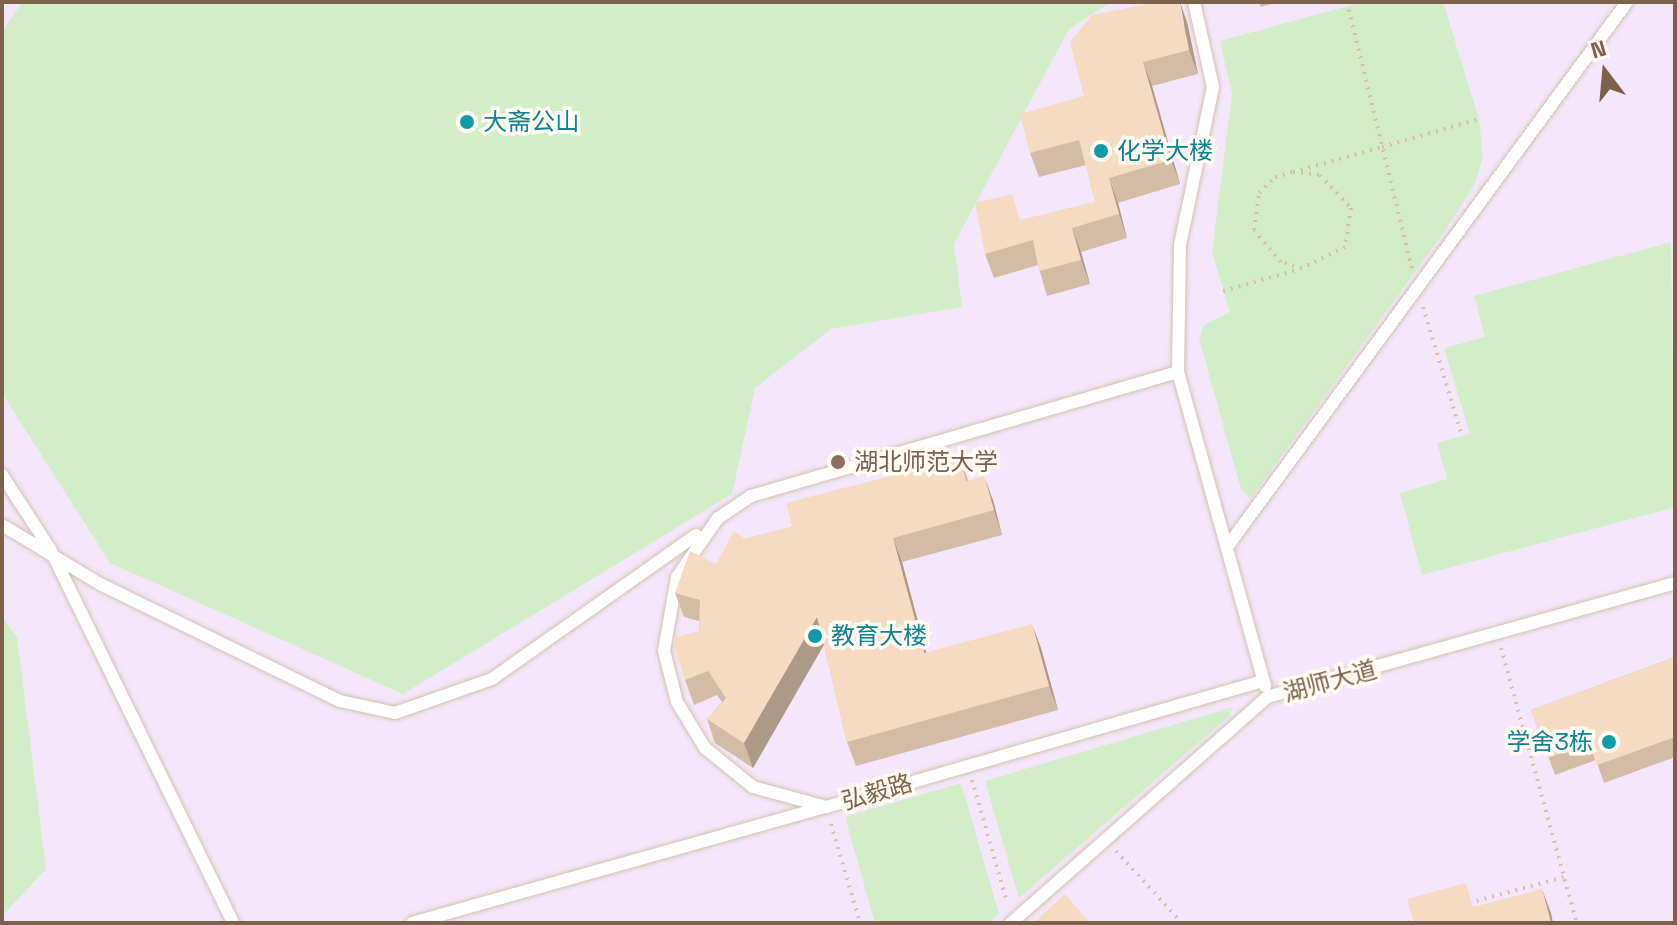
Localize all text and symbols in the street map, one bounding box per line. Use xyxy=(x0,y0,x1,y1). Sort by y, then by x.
north arrow xyxy=(1565,32,1645,112)
text: N xyxy=(1587,33,1609,64)
place label: 大斋公山 xyxy=(483,108,579,136)
marker: 大斋公山 xyxy=(458,113,476,131)
place label: 化学大楼 xyxy=(1117,137,1213,165)
marker: 化学大楼 xyxy=(1092,142,1110,160)
place label: 湖北师范大学 xyxy=(854,448,998,476)
marker: 湖北师范大学 xyxy=(829,453,847,471)
place label: 教育大楼 xyxy=(831,622,927,650)
marker: 教育大楼 xyxy=(806,627,824,645)
street label: 湖师大道 xyxy=(1280,655,1380,707)
place label: 学舍3栋 xyxy=(1507,728,1593,756)
marker: 学舍3栋 xyxy=(1600,733,1618,751)
street label: 弘毅路 xyxy=(838,768,916,816)

